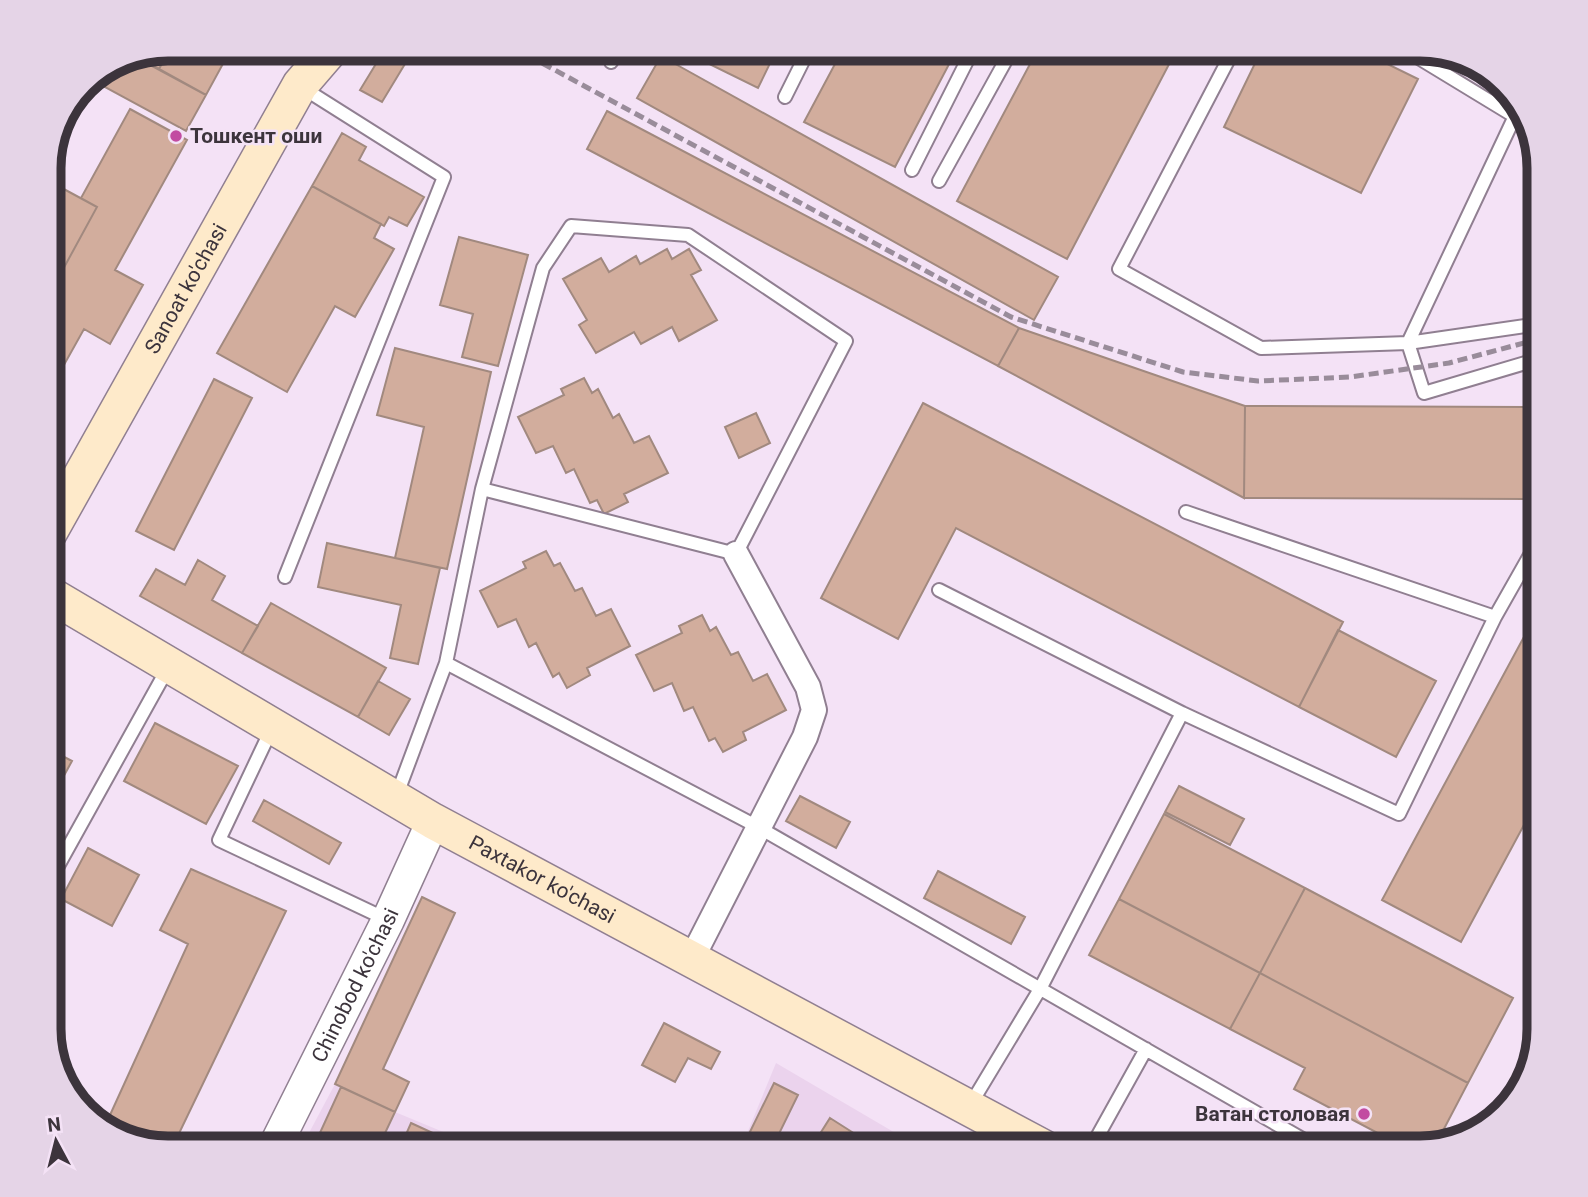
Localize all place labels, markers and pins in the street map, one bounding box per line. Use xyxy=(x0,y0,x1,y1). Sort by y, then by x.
place label: Тошкент оши xyxy=(190,124,322,148)
marker: Тошкент оши xyxy=(168,128,184,144)
place label: Ватан столовая xyxy=(1195,1102,1350,1126)
marker: Ватан столовая xyxy=(1356,1106,1372,1122)

